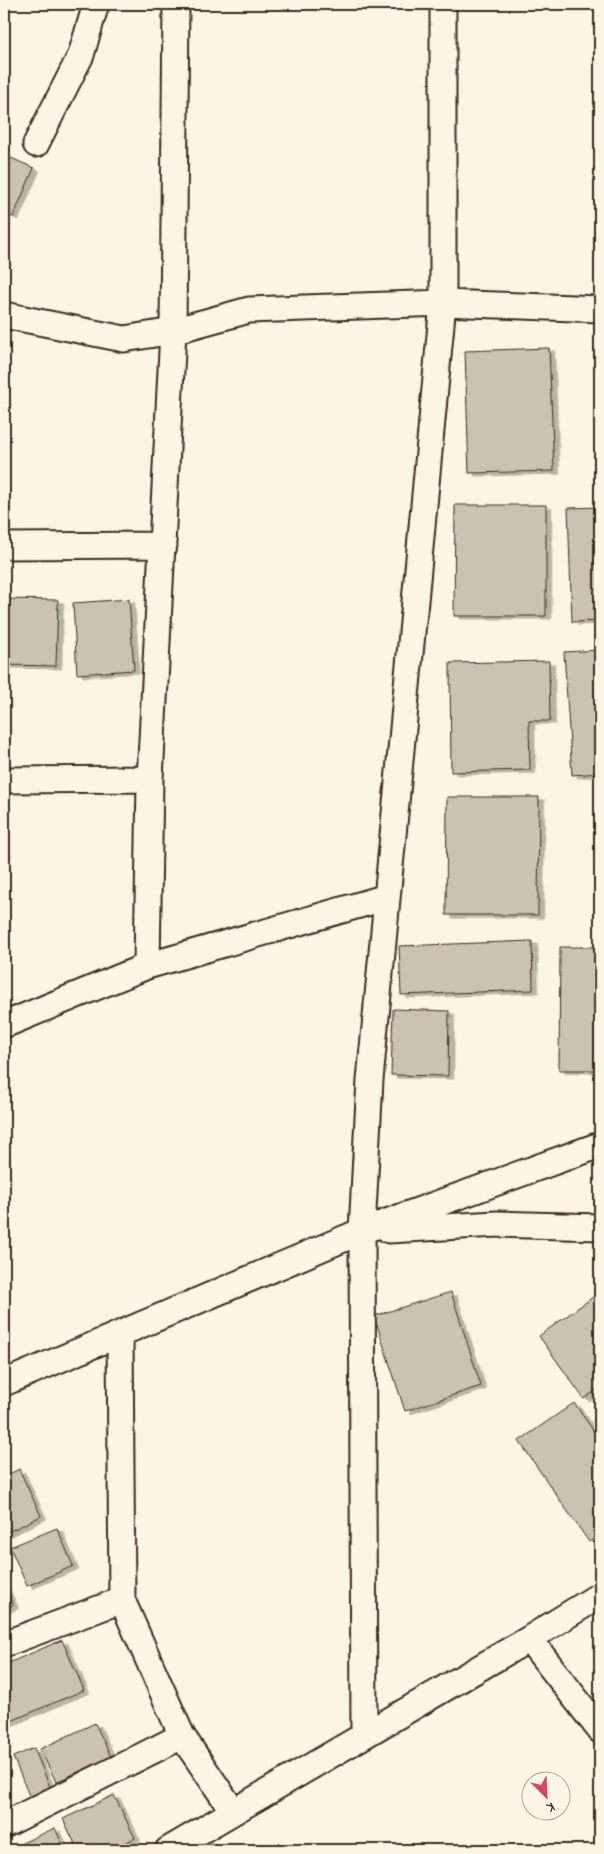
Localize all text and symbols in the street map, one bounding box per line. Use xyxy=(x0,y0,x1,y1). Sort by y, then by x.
north arrow xyxy=(522,1772,572,1822)
text: K xyxy=(542,1796,558,1818)

